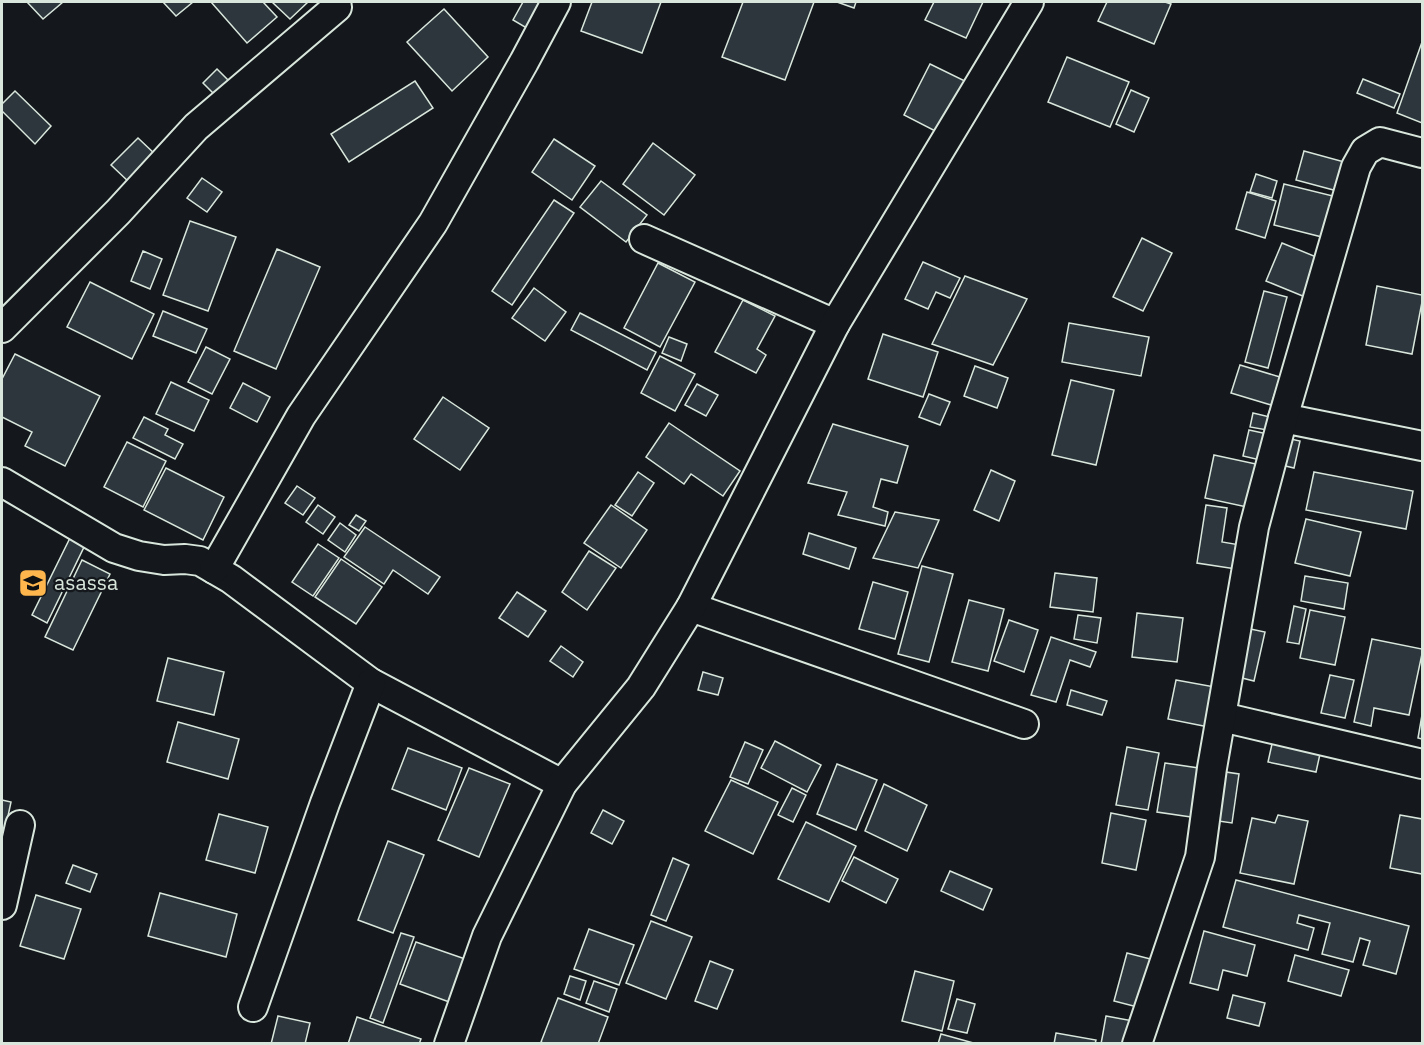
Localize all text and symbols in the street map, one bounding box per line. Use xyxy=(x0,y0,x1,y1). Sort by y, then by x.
school or university icon: asassa xyxy=(17,567,49,599)
place label: asassa xyxy=(54,568,118,596)

